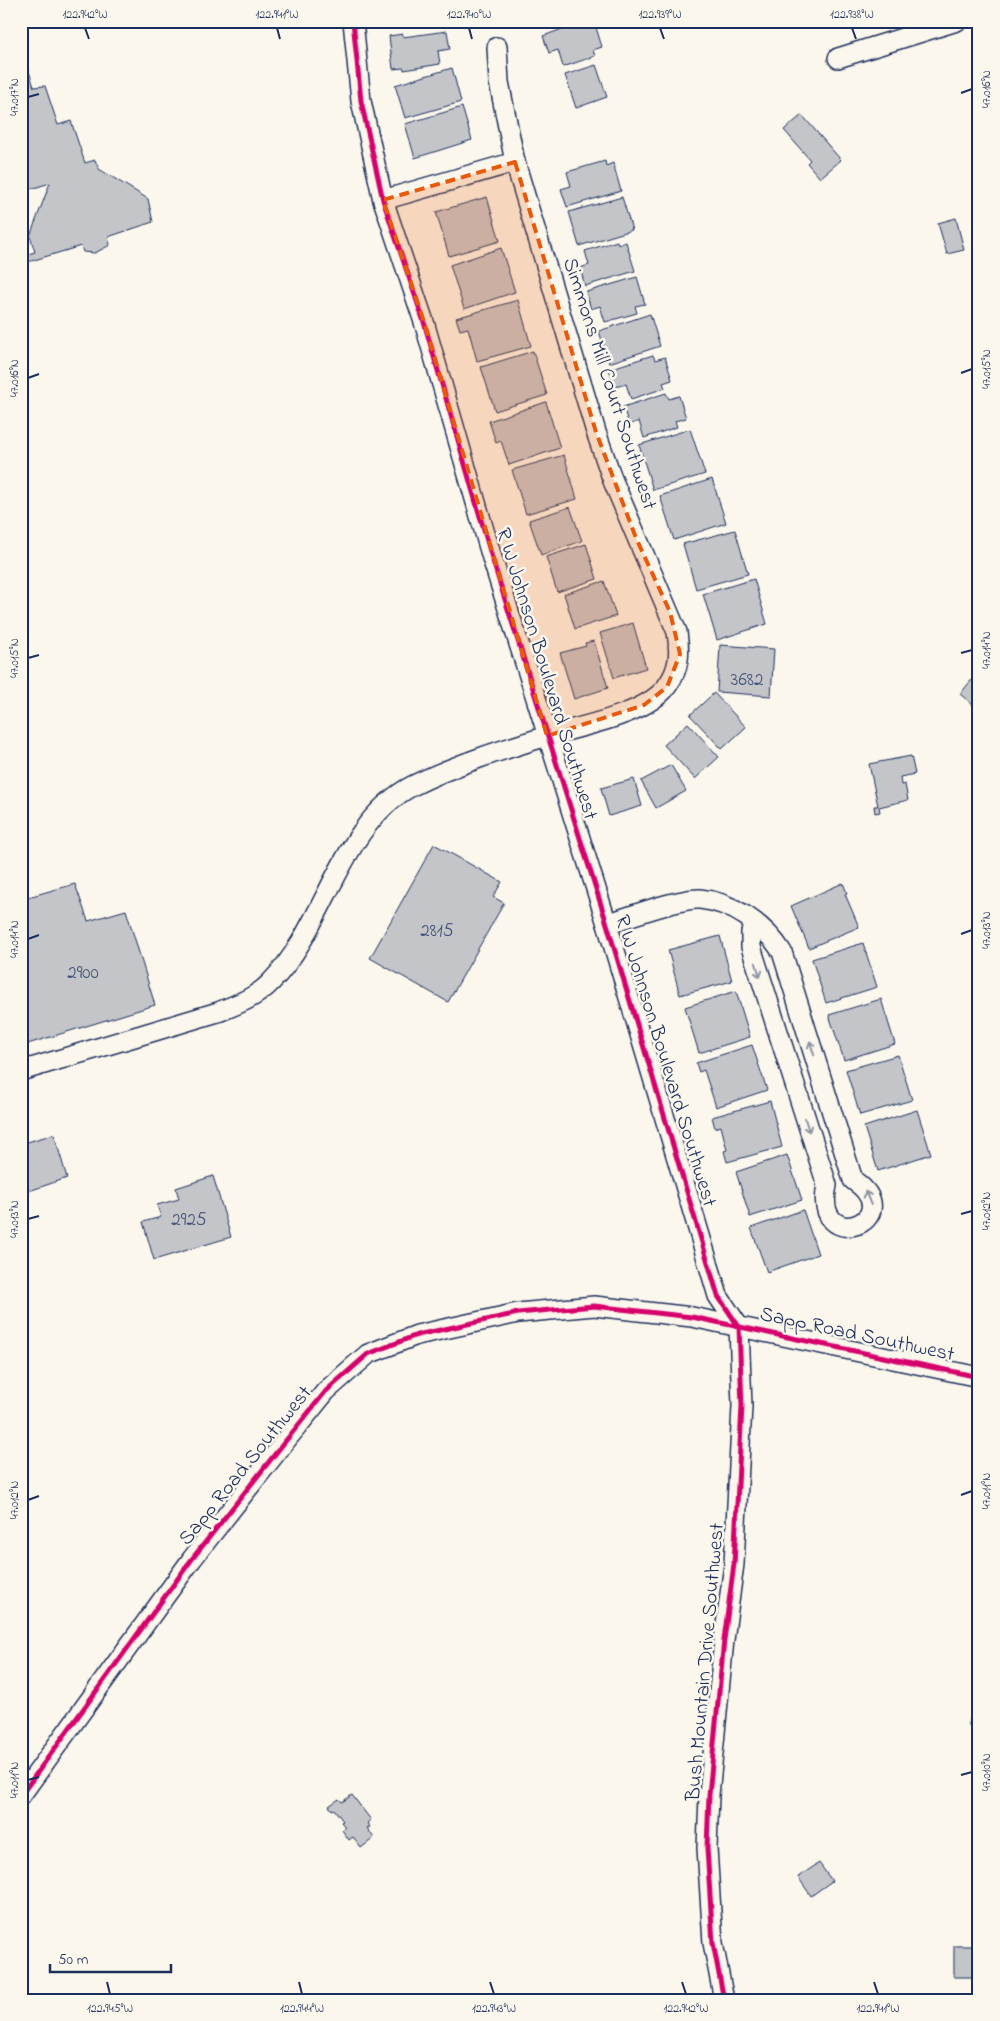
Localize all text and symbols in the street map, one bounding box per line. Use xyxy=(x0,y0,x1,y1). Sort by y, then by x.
text: 122.942°W xyxy=(62,6,108,24)
text: 122.941°W xyxy=(255,6,299,24)
text: 122.940°W xyxy=(447,6,491,24)
text: 122.939°W xyxy=(639,6,681,24)
text: 122.938°W xyxy=(830,6,874,24)
text: 47.016°N xyxy=(978,70,996,108)
text: 47.017°N xyxy=(6,78,24,116)
street label: Simmons Mill Court Southwest xyxy=(554,254,664,514)
text: 47.015°N xyxy=(978,349,996,389)
text: 47.016°N xyxy=(6,359,24,397)
street label: R W Johnson Boulevard Southwest xyxy=(487,524,605,824)
text: 47.014°N xyxy=(978,631,996,669)
text: 47.015°N xyxy=(6,638,24,678)
house number: 3682 xyxy=(731,667,763,694)
street label: R W Johnson Boulevard Southwest xyxy=(606,911,724,1211)
text: 47.013°N xyxy=(978,911,996,949)
house number: 2815 xyxy=(420,918,454,945)
text: 47.014°N xyxy=(6,920,24,958)
house number: 2900 xyxy=(67,960,99,987)
one-way arrow xyxy=(753,961,763,977)
one-way arrow xyxy=(807,1041,816,1057)
one-way arrow xyxy=(803,1116,812,1132)
one-way arrow xyxy=(863,1191,872,1206)
text: 47.012°N xyxy=(978,1192,996,1230)
text: 47.013°N xyxy=(6,1200,24,1238)
house number: 2925 xyxy=(171,1207,207,1234)
street label: Sapp Road Southwest xyxy=(757,1300,957,1370)
street label: Sapp Road Southwest xyxy=(172,1380,320,1552)
text: 47.011°N xyxy=(978,1473,996,1509)
text: 47.012°N xyxy=(6,1481,24,1519)
street label: Bush Mountain Drive Southwest xyxy=(679,1522,733,1803)
text: 47.010°N xyxy=(978,1753,996,1791)
text: 47.011°N xyxy=(6,1762,24,1798)
scale bar xyxy=(50,1941,171,1973)
text: 50 m xyxy=(58,1949,89,1971)
text: 122.945°W xyxy=(87,2000,133,2018)
text: 122.944°W xyxy=(280,2000,324,2018)
text: 122.943°W xyxy=(472,2000,516,2018)
text: 122.942°W xyxy=(663,2000,709,2018)
text: 122.941°W xyxy=(856,2000,900,2018)

